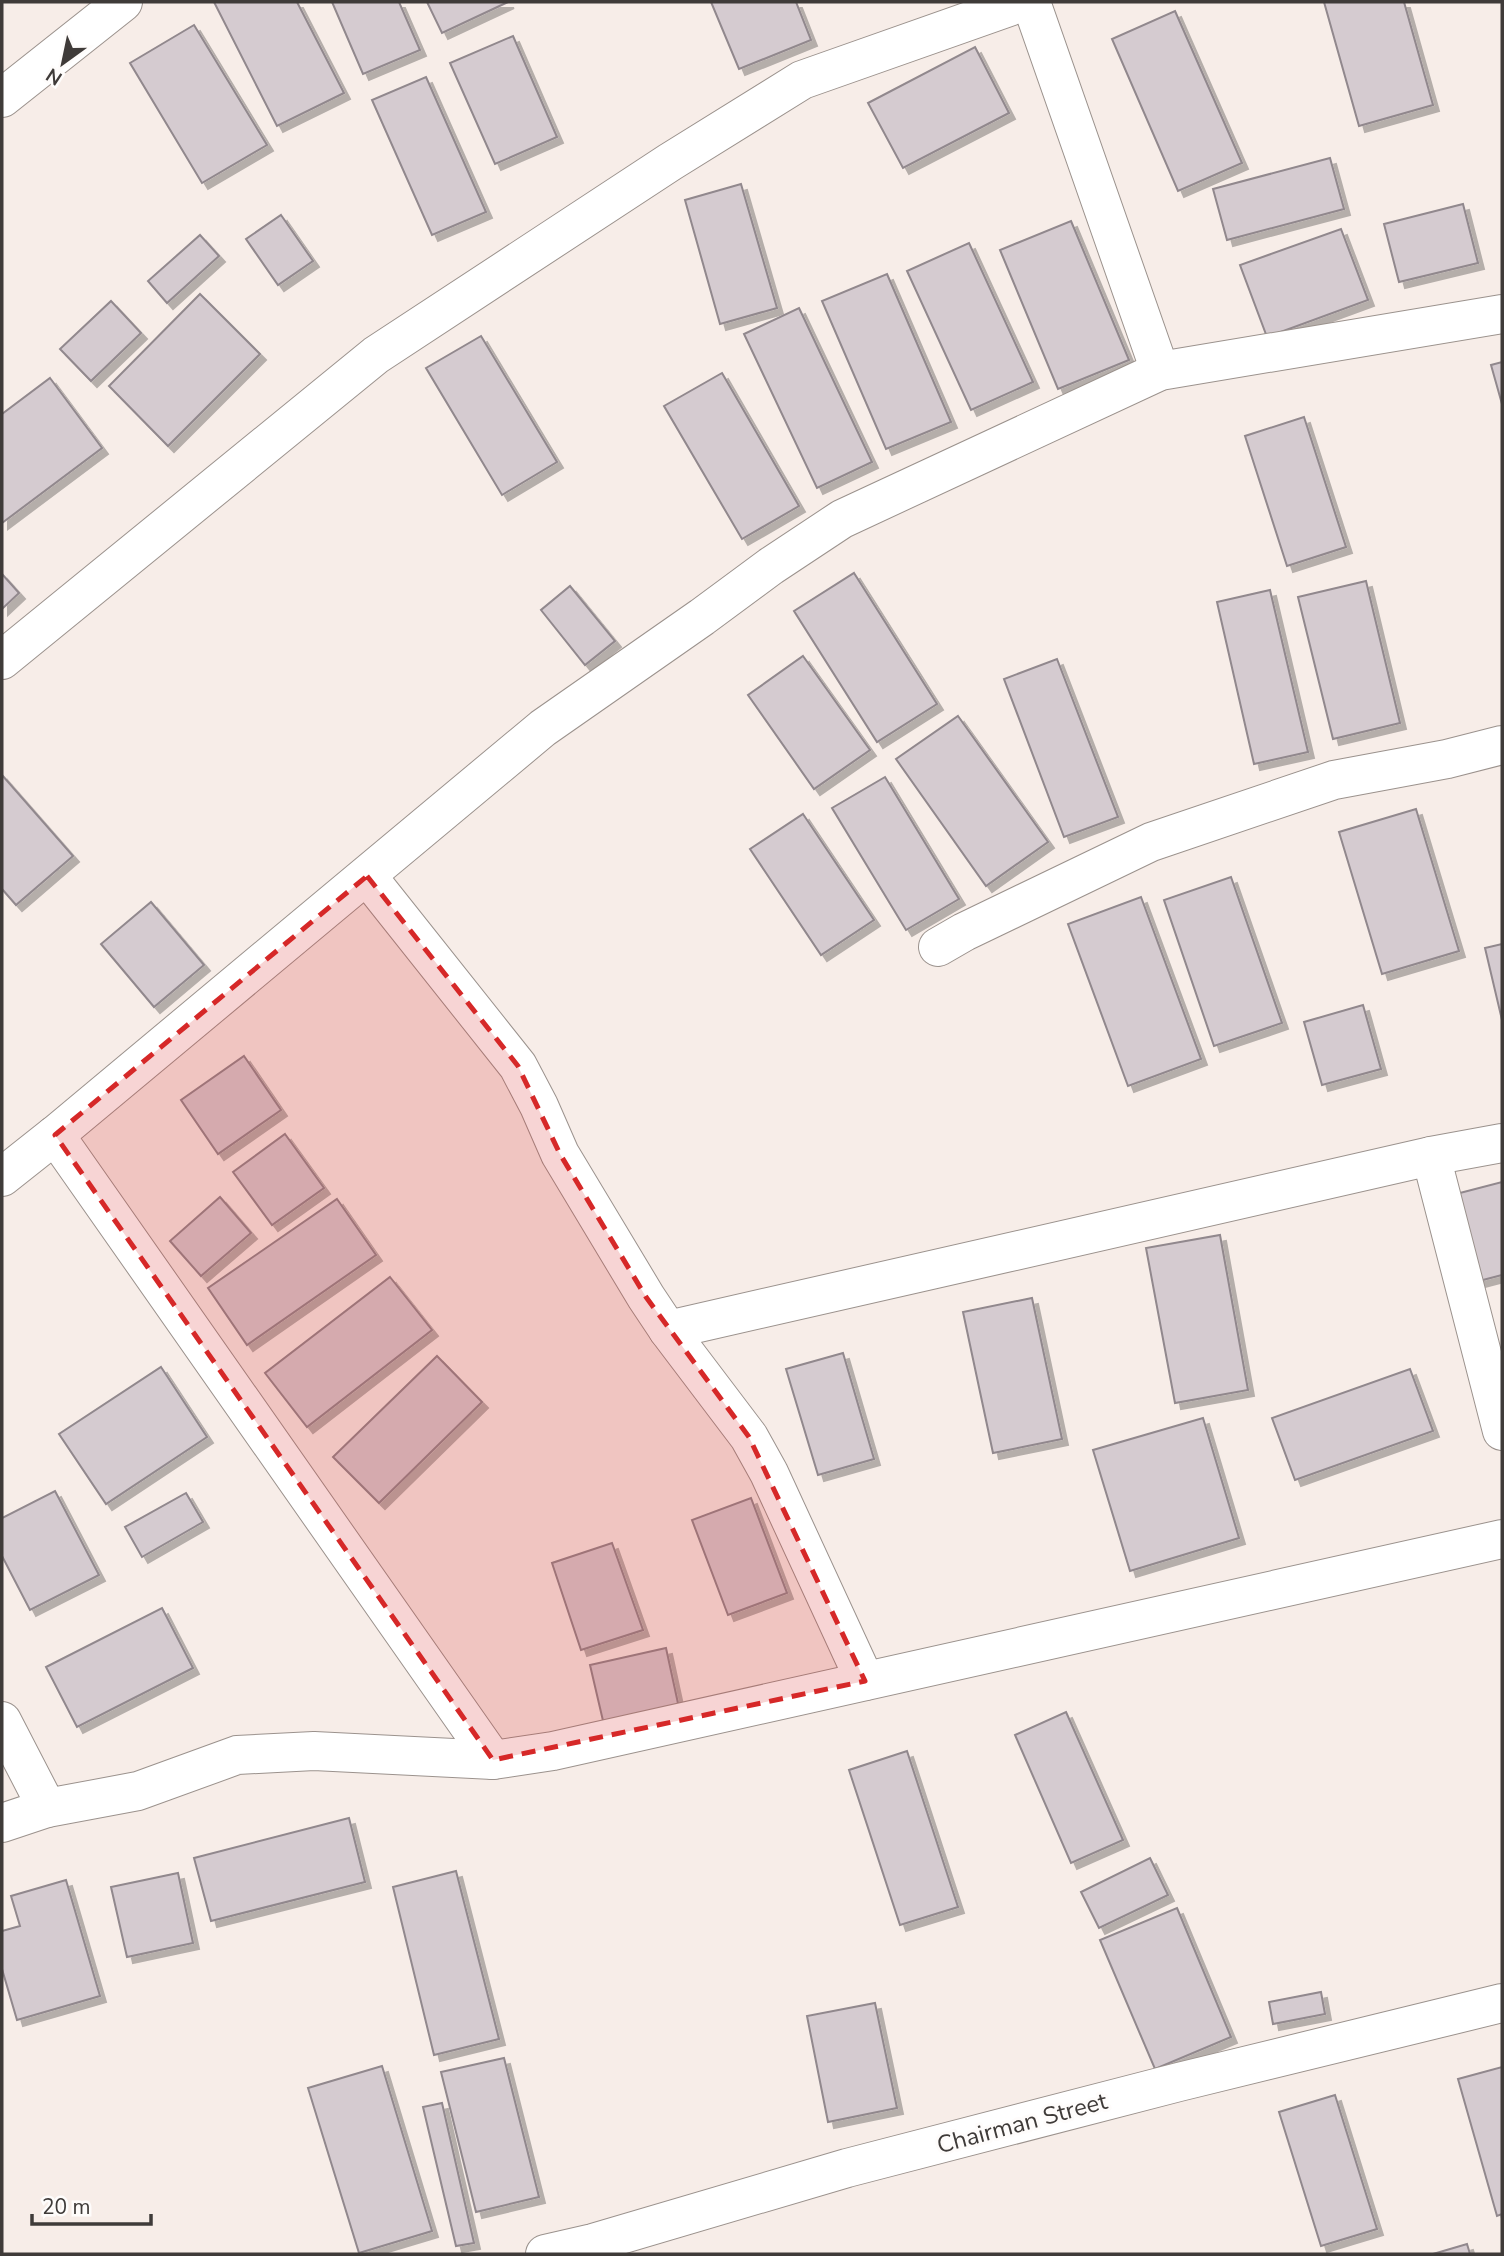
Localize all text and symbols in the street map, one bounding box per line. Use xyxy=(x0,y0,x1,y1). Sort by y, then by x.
north arrow xyxy=(28,28,98,98)
text: N xyxy=(41,62,67,91)
street label: Chairman Street xyxy=(933,2085,1111,2161)
scale bar xyxy=(32,2182,150,2226)
text: 20 m xyxy=(42,2193,91,2221)

